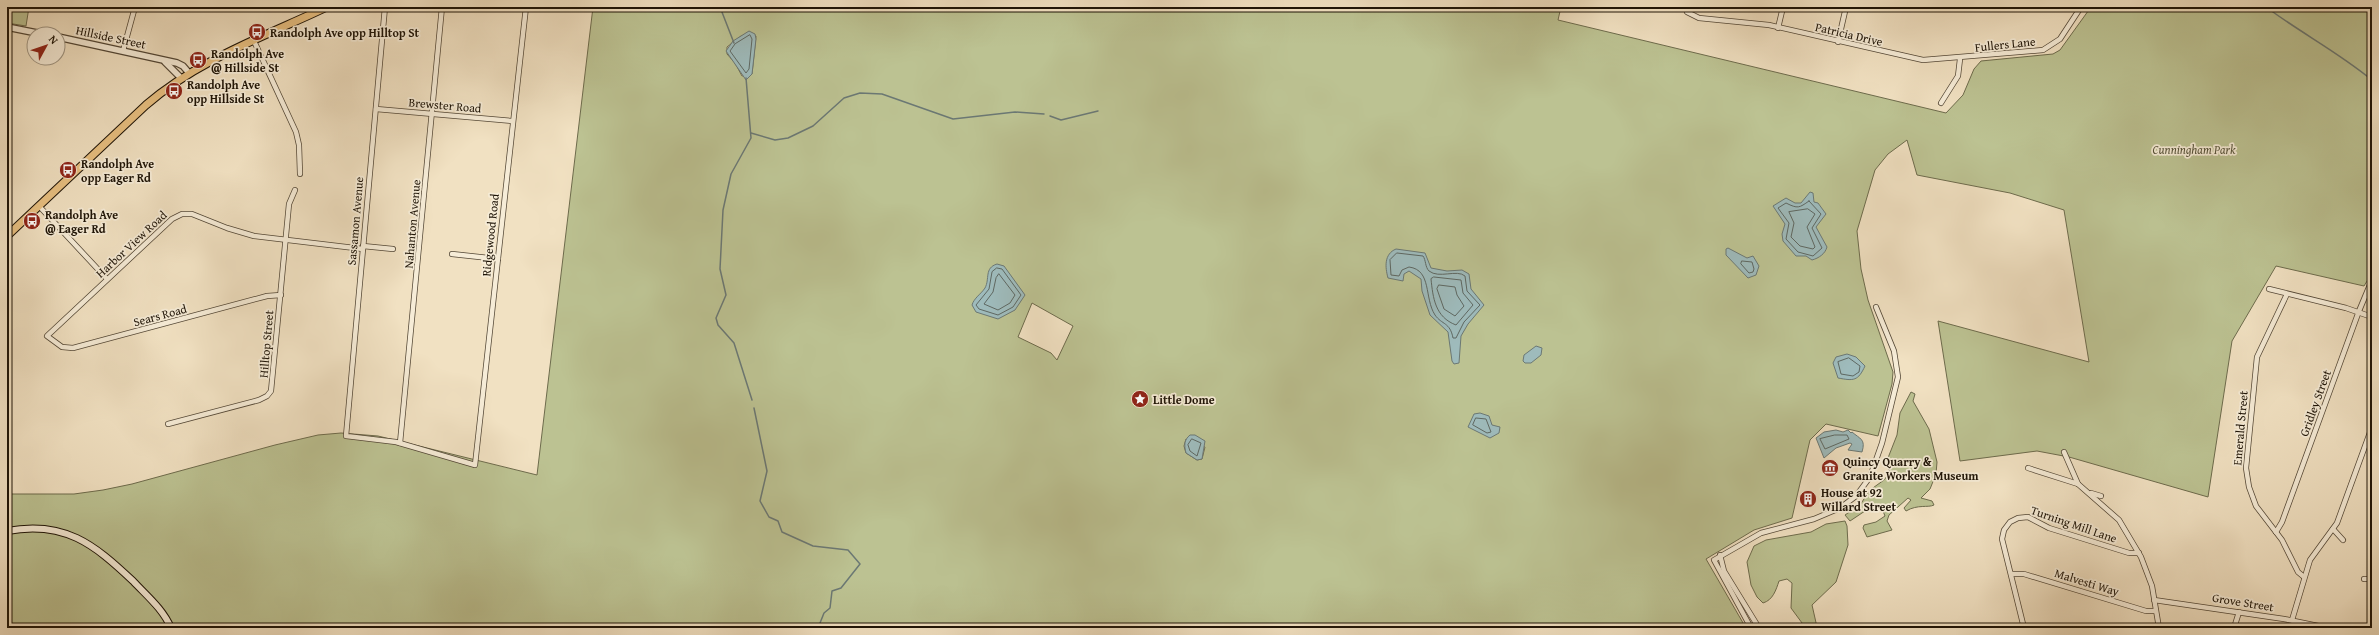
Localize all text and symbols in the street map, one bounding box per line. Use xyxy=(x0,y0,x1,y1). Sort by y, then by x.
street label: Patricia Drive xyxy=(1814,18,1885,50)
street label: Hillside Street xyxy=(74,21,148,53)
bus stop icon: Randolph Ave opp Hilltop St xyxy=(247,22,267,42)
place label: Randolph Ave opp Hilltop St xyxy=(270,24,420,41)
north arrow xyxy=(26,26,66,66)
text: N xyxy=(45,32,63,48)
street label: Fullers Lane xyxy=(1974,32,2037,56)
place label: Randolph Ave @ Hillside St xyxy=(211,45,284,76)
bus stop icon: Randolph Ave @ Hillside St xyxy=(188,50,208,70)
place label: Randolph Ave opp Hillside St xyxy=(187,76,265,107)
bus stop icon: Randolph Ave opp Hillside St xyxy=(164,81,184,101)
street label: Brewster Road xyxy=(408,93,483,117)
park label: Cunningham Park xyxy=(2153,141,2236,158)
place label: Randolph Ave opp Eager Rd xyxy=(81,155,154,186)
bus stop icon: Randolph Ave opp Eager Rd xyxy=(58,160,78,180)
street label: Sassamon Avenue xyxy=(343,176,367,266)
street label: Nahanton Avenue xyxy=(400,178,424,269)
street label: Ridgewood Road xyxy=(477,192,503,277)
place label: Randolph Ave @ Eager Rd xyxy=(45,206,118,237)
street label: Harbor View Road xyxy=(92,206,171,281)
bus stop icon: Randolph Ave @ Eager Rd xyxy=(22,211,42,231)
street label: Sears Road xyxy=(131,300,189,330)
street label: Hilltop Street xyxy=(255,309,277,379)
street label: Gridley Street xyxy=(2295,367,2335,439)
place icon: Little Dome xyxy=(1130,389,1150,409)
street label: Emerald Street xyxy=(2228,389,2252,466)
place label: Little Dome xyxy=(1153,391,1215,408)
place label: Quincy Quarry & Granite Workers Museum xyxy=(1843,453,1979,484)
museum icon: Quincy Quarry & Granite Workers Museum xyxy=(1820,458,1840,478)
place label: House at 92 Willard Street xyxy=(1821,484,1896,515)
building icon: House at 92 Willard Street xyxy=(1798,489,1818,509)
street label: Turning Mill Lane xyxy=(2029,501,2120,547)
street label: Malvesti Way xyxy=(2053,564,2121,600)
street label: Grove Street xyxy=(2211,589,2276,615)

